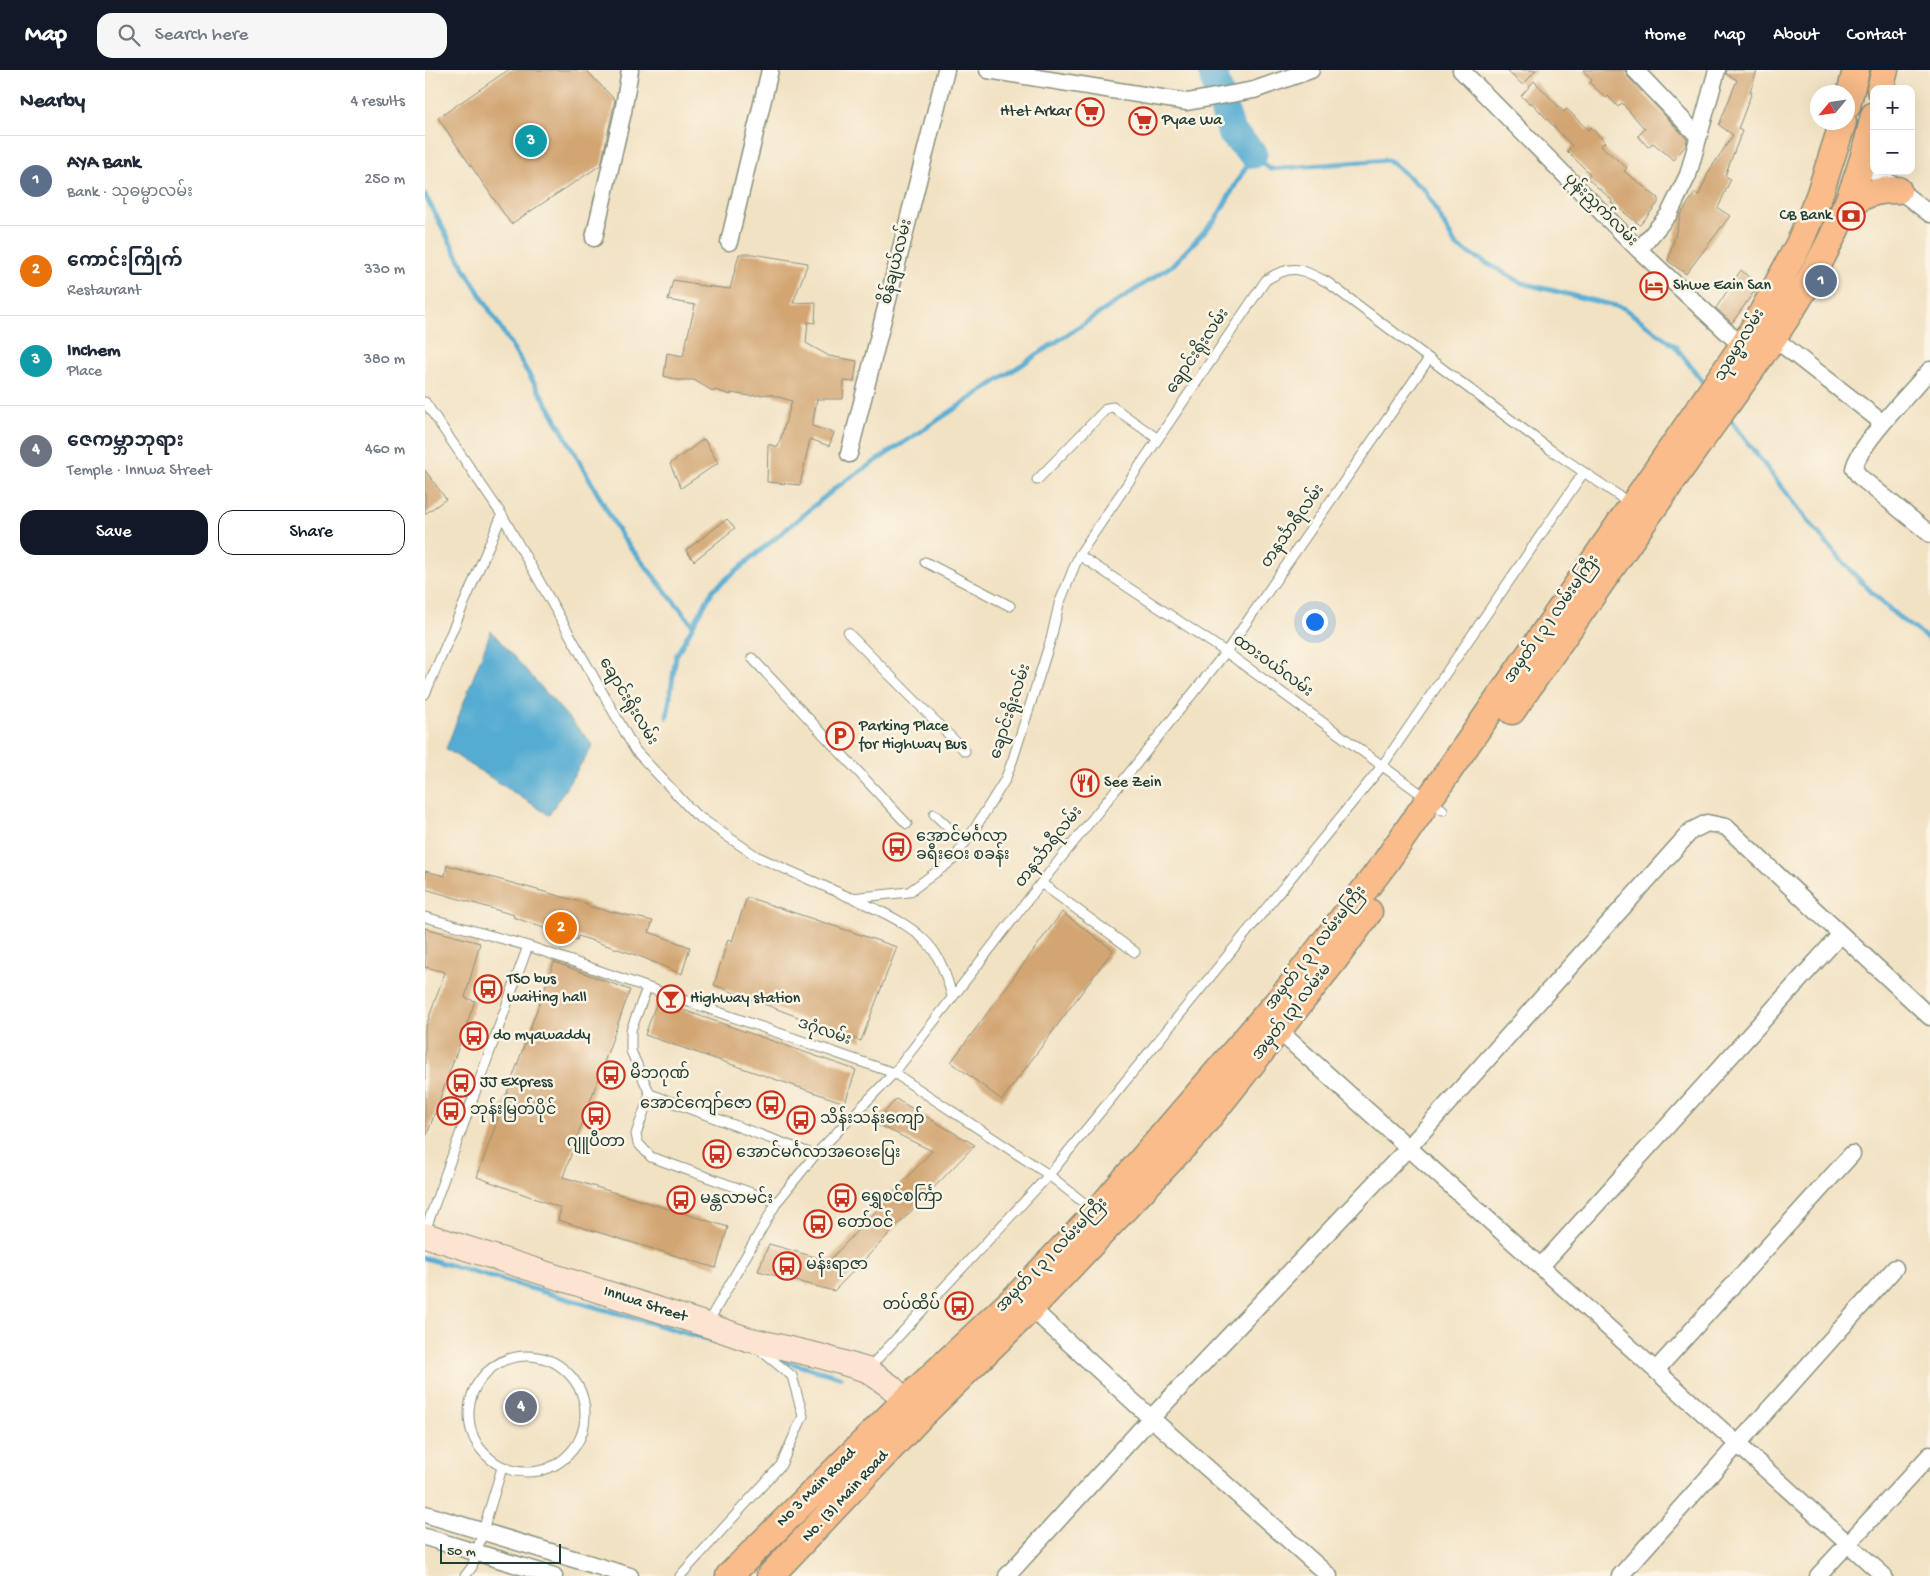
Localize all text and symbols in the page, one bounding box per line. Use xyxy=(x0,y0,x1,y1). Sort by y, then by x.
search box xyxy=(97,13,447,58)
text: Map xyxy=(25,21,67,50)
icon: search xyxy=(115,21,143,49)
text: Search here xyxy=(155,24,248,47)
text: Home xyxy=(1644,25,1686,46)
text: Map xyxy=(1714,25,1745,46)
text: About xyxy=(1773,25,1819,46)
text: Contact xyxy=(1847,25,1905,46)
north arrow xyxy=(1810,85,1855,130)
map controls xyxy=(1870,85,1915,175)
button: + xyxy=(1870,85,1915,130)
text: Nearby xyxy=(20,90,85,115)
text: 4 results xyxy=(350,93,405,112)
supermarket icon: Htet Arkar xyxy=(1075,97,1105,127)
place label: Htet Arkar xyxy=(1000,103,1072,122)
supermarket icon: Pyae Wa xyxy=(1128,106,1158,136)
place label: Pyae Wa xyxy=(1161,112,1223,131)
pin: 3 xyxy=(515,122,547,160)
button: − xyxy=(1870,130,1915,175)
text: AYA Bank xyxy=(67,152,141,175)
street label: ပုန်းညှက်လမ်း xyxy=(1558,167,1644,253)
text: 1 xyxy=(33,171,39,190)
text: 250 m xyxy=(365,171,405,190)
text: Bank · သုဓမ္မာလမ်း xyxy=(67,184,193,203)
bank icon: CB Bank xyxy=(1836,201,1866,231)
place label: CB Bank xyxy=(1780,207,1834,226)
street label: စိန်ချယ်လမ်း xyxy=(873,216,919,307)
text: ကောင်းကြိုက် xyxy=(67,251,183,274)
text: 2 xyxy=(32,261,40,280)
text: 330 m xyxy=(364,261,405,280)
pin: 1 xyxy=(1805,262,1837,300)
hotel icon: Shwe Eain San xyxy=(1639,271,1669,301)
place label: Shwe Eain San xyxy=(1673,277,1771,296)
text: Restaurant xyxy=(67,282,141,301)
street label: ချောင်းရိုးလမ်း xyxy=(1159,303,1236,399)
street label: သုဓမ္မာလမ်း xyxy=(1708,304,1772,387)
text: Inchem xyxy=(67,340,121,363)
text: 3 xyxy=(32,351,40,370)
text: 380 m xyxy=(364,351,405,370)
text: Place xyxy=(67,363,102,382)
text: ဇေကမ္ဘာဘုရား xyxy=(67,431,184,454)
text: 4 xyxy=(32,441,40,460)
text: 460 m xyxy=(365,441,405,460)
text: Temple · Innwa Street xyxy=(67,462,212,481)
street label: တနင်္သာရီလမ်း xyxy=(1254,479,1331,573)
button: Save xyxy=(20,510,208,555)
button: Share xyxy=(218,510,405,555)
street label: အမှတ် ( ၃ ) လမ်းမကြီး xyxy=(1497,549,1606,689)
your location xyxy=(1302,609,1328,635)
street label: ထားဝယ်လမ်း xyxy=(1228,628,1319,702)
street label: ချောင်းရိုးလမ်း xyxy=(592,652,665,750)
street label: ချောင်းရိုးလမ်း xyxy=(983,661,1038,763)
place label: Parking Place for Highway Bus xyxy=(858,718,968,755)
parking icon: Parking Place for Highway Bus xyxy=(825,721,855,751)
restaurant icon: See Zein xyxy=(1070,768,1100,798)
place label: See Zein xyxy=(1104,774,1162,793)
street label: တနင်္သာရီလမ်း xyxy=(1008,801,1088,893)
place label: အောင်မင်္ဂလာ ခရီးဝေး စခန်း xyxy=(916,824,1010,867)
bus stop icon: အောင်မင်္ဂလာ ခရီးဝေး စခန်း xyxy=(882,832,912,862)
street label: အမှတ် ( ၃ ) လမ်းမကြီး xyxy=(1259,880,1373,1016)
pin: 2 xyxy=(545,909,577,947)
street label: အမှတ် (၃) လမ်းမ xyxy=(1245,958,1338,1066)
place label: TSO bus waiting hall xyxy=(506,971,587,1008)
bus stop icon: TSO bus waiting hall xyxy=(473,974,503,1004)
bar icon: Highway station xyxy=(656,984,686,1014)
place label: Highway station xyxy=(690,990,801,1009)
street label: ဒဂုံလမ်း xyxy=(794,1010,855,1053)
bus stop icon: do myawaddy xyxy=(459,1021,489,1051)
place label: do myawaddy xyxy=(493,1027,591,1046)
bus stop icon: မိဘဂုဏ် xyxy=(596,1060,626,1090)
place label: မိဘဂုဏ် xyxy=(630,1061,690,1087)
bus stop icon: JJ Express xyxy=(446,1068,476,1098)
place label: JJ Express xyxy=(480,1074,554,1093)
bus stop icon: အောင်ကျော်ဇော xyxy=(756,1090,786,1120)
place label: အောင်ကျော်ဇော xyxy=(640,1091,752,1116)
bus stop icon: ဘုန်းမြတ်ပိုင် xyxy=(436,1096,466,1126)
place label: ဘုန်းမြတ်ပိုင် xyxy=(470,1097,556,1123)
bus stop icon: ဂျူပီတာ xyxy=(581,1101,611,1131)
bus stop icon: သိန်းသန်းကျော် xyxy=(786,1105,816,1135)
place label: သိန်းသန်းကျော် xyxy=(820,1106,925,1131)
place label: ဂျူပီတာ xyxy=(567,1130,625,1154)
bus stop icon: အောင်မင်္ဂလာအဝေးပြေး xyxy=(702,1139,732,1169)
place label: အောင်မင်္ဂလာအဝေးပြေး xyxy=(736,1140,901,1165)
bus stop icon: ရွှေစင်စင်္ကြာ xyxy=(827,1183,857,1213)
place label: ရွှေစင်စင်္ကြာ xyxy=(861,1184,943,1209)
bus stop icon: မန္တလာမင်း xyxy=(666,1185,696,1215)
place label: မန္တလာမင်း xyxy=(700,1186,773,1211)
street label: အမှတ် ( ၃ ) လမ်းမကြီး xyxy=(990,1191,1114,1319)
bus stop icon: တော်ဝင် xyxy=(803,1209,833,1239)
place label: တော်ဝင် xyxy=(837,1210,893,1234)
bus stop icon: မန်းရာဇာ xyxy=(772,1251,802,1281)
place label: မန်းရာဇာ xyxy=(806,1252,868,1277)
street label: Innwa Street xyxy=(601,1283,691,1328)
bus stop icon: တပ်ထိပ် xyxy=(944,1291,974,1321)
place label: တပ်ထိပ် xyxy=(882,1292,940,1316)
pin: 4 xyxy=(505,1388,537,1426)
street label: No 3 Main Road xyxy=(773,1443,862,1532)
street label: No. (3) Main Road xyxy=(799,1446,894,1547)
scale bar xyxy=(440,1541,561,1564)
text: 50 m xyxy=(447,1544,476,1561)

